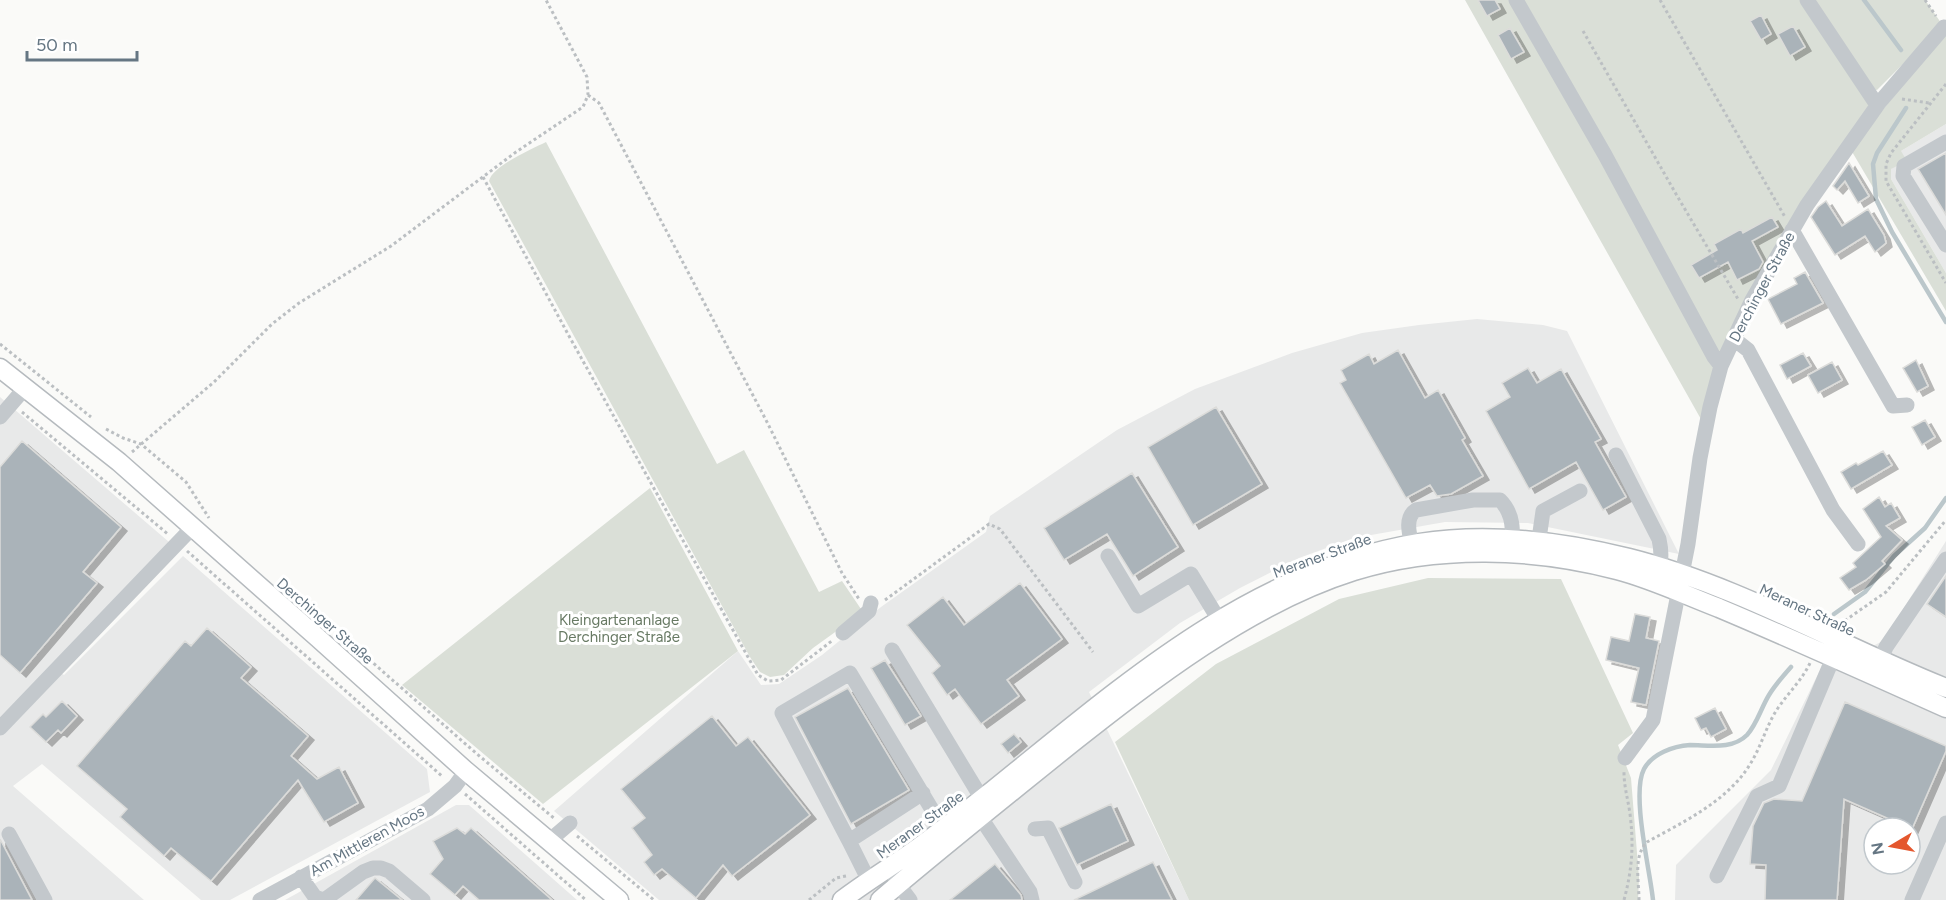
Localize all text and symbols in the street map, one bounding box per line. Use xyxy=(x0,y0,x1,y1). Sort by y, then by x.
scale bar xyxy=(27,24,136,62)
text: 50 m xyxy=(36,34,78,56)
street label: Derchinger Straße xyxy=(1725,229,1799,345)
street label: Meraner Straße xyxy=(1270,530,1374,582)
street label: Derchinger Straße xyxy=(273,574,377,668)
street label: Meraner Straße xyxy=(1756,580,1858,640)
park label: Kleingartenanlage Derchinger Straße xyxy=(558,611,680,646)
street label: Meraner Straße xyxy=(873,787,967,863)
street label: Am Mittleren Moos xyxy=(307,802,427,880)
north arrow xyxy=(1862,816,1922,876)
text: N xyxy=(1867,841,1888,856)

